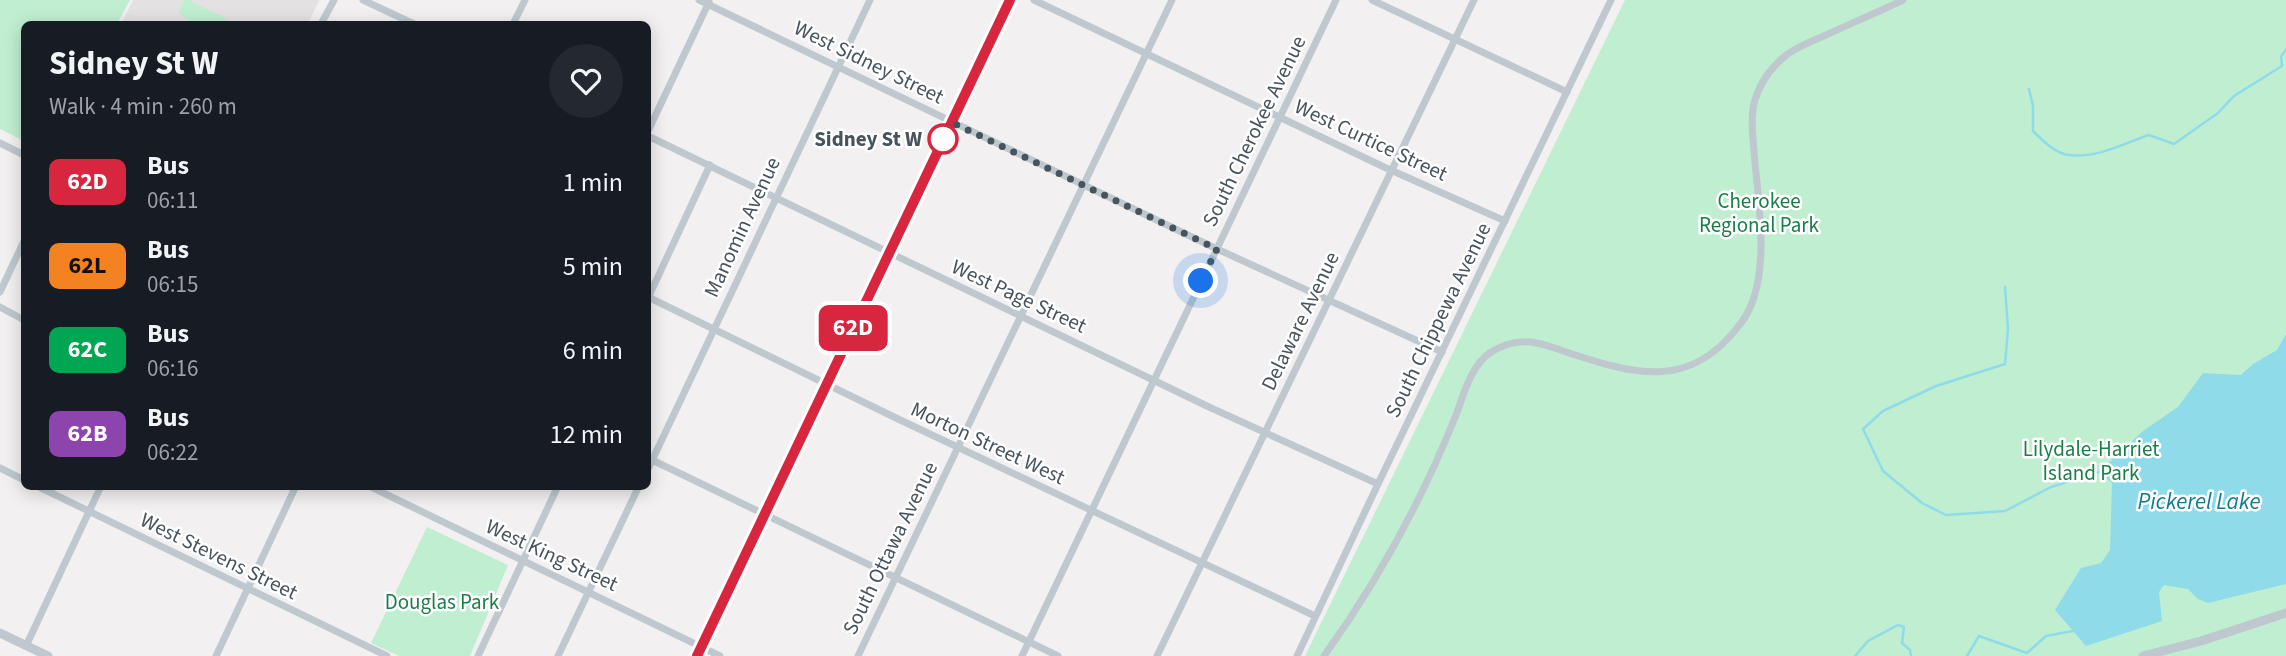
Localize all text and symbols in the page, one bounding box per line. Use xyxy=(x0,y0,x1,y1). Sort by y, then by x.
street label: West Sidney Street xyxy=(789,13,949,111)
street label: South Cherokee Avenue xyxy=(1195,31,1313,231)
text: Sidney St W xyxy=(49,40,218,87)
button: heart xyxy=(549,44,623,118)
text: Walk · 4 min · 260 m xyxy=(49,90,237,123)
street label: West Curtice Street xyxy=(1290,91,1452,189)
place label: Sidney St W xyxy=(814,124,922,154)
marker: Sidney St W xyxy=(928,124,958,154)
text: Bus xyxy=(147,147,189,184)
street label: Manomin Avenue xyxy=(696,152,788,302)
text: 62D xyxy=(67,164,108,199)
text: 1 min xyxy=(563,164,623,201)
text: 06:11 xyxy=(147,184,198,217)
park label: Cherokee Regional Park xyxy=(1699,186,1820,240)
street label: South Chippewa Avenue xyxy=(1378,217,1498,423)
text: Bus xyxy=(147,231,189,268)
street label: Delaware Avenue xyxy=(1253,246,1347,396)
text: 62L xyxy=(69,248,106,283)
text: 5 min xyxy=(563,248,623,285)
street label: West Page Street xyxy=(947,252,1091,340)
your location xyxy=(1183,263,1218,298)
text: 06:15 xyxy=(147,268,198,301)
line badge: 62D xyxy=(813,305,893,351)
text: 62D xyxy=(833,310,873,345)
text: Bus xyxy=(147,315,189,352)
text: 62C xyxy=(68,332,107,367)
text: 6 min xyxy=(563,332,623,369)
text: 06:16 xyxy=(147,352,198,385)
street label: Morton Street West xyxy=(906,394,1070,492)
text: Bus xyxy=(147,399,189,436)
text: 62B xyxy=(68,416,107,451)
text: 12 min xyxy=(550,416,623,453)
park label: Lilydale-Harriet Island Park xyxy=(2023,434,2159,488)
text: 06:22 xyxy=(147,436,198,469)
street label: South Ottawa Avenue xyxy=(835,456,945,640)
water label: Pickerel Lake xyxy=(2138,485,2260,518)
street label: West Stevens Street xyxy=(135,505,303,607)
street label: West King Street xyxy=(481,511,623,599)
park label: Douglas Park xyxy=(385,587,500,617)

